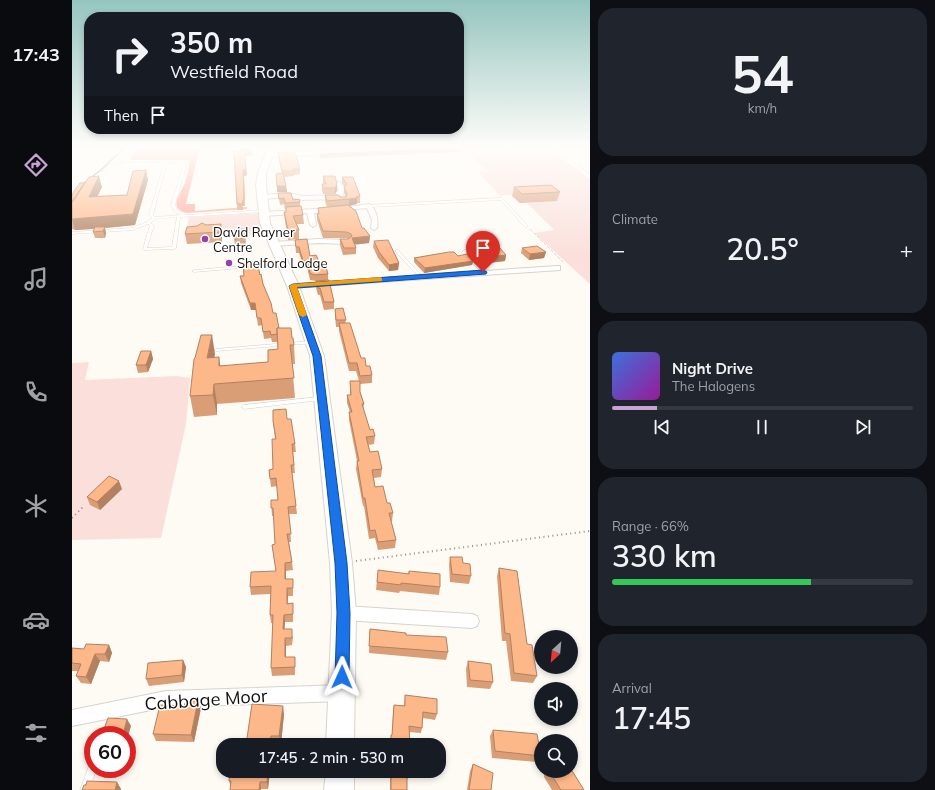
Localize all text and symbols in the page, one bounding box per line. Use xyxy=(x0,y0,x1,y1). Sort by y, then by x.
text: 350 m xyxy=(170,25,253,60)
icon: right xyxy=(104,28,156,80)
text: 54 xyxy=(731,41,794,106)
text: 17:43 xyxy=(12,43,60,66)
text: Westfield Road xyxy=(170,60,298,83)
text: km/h xyxy=(748,100,777,116)
icon: arrive xyxy=(147,104,169,126)
text: Then xyxy=(104,106,139,125)
icon: directions xyxy=(22,151,50,179)
text: Climate xyxy=(612,211,658,227)
place label: David Rayner Centre xyxy=(213,224,295,255)
text: 20.5° xyxy=(726,230,799,268)
pin xyxy=(466,231,500,272)
marker: David Rayner Centre xyxy=(200,234,210,244)
text: − xyxy=(612,236,625,264)
text: + xyxy=(900,236,913,264)
icon: arrive xyxy=(472,237,494,259)
place label: Shelford Lodge xyxy=(237,255,328,271)
marker: Shelford Lodge xyxy=(224,258,234,268)
icon: music xyxy=(22,265,50,293)
text: Night Drive xyxy=(672,359,753,378)
icon: phone xyxy=(22,378,50,406)
text: The Halogens xyxy=(672,378,755,394)
icon: previous xyxy=(651,416,673,438)
icon: pause xyxy=(751,416,773,438)
icon: next xyxy=(852,416,874,438)
icon: climate xyxy=(22,492,50,520)
text: Range · 66% xyxy=(612,518,689,534)
text: 330 km xyxy=(612,537,717,575)
icon: car xyxy=(22,606,50,634)
north arrow xyxy=(534,630,578,674)
map controls xyxy=(534,630,578,778)
position arrow xyxy=(321,656,363,698)
text: Arrival xyxy=(612,680,652,696)
button: sound xyxy=(534,682,578,726)
street label: Cabbage Moor xyxy=(144,684,269,715)
text: 17:45 xyxy=(612,699,691,737)
icon: filters xyxy=(22,719,50,747)
speed limit sign: 60 xyxy=(84,726,136,778)
button: search xyxy=(534,734,578,778)
text: 17:45 · 2 min · 530 m xyxy=(258,748,404,767)

